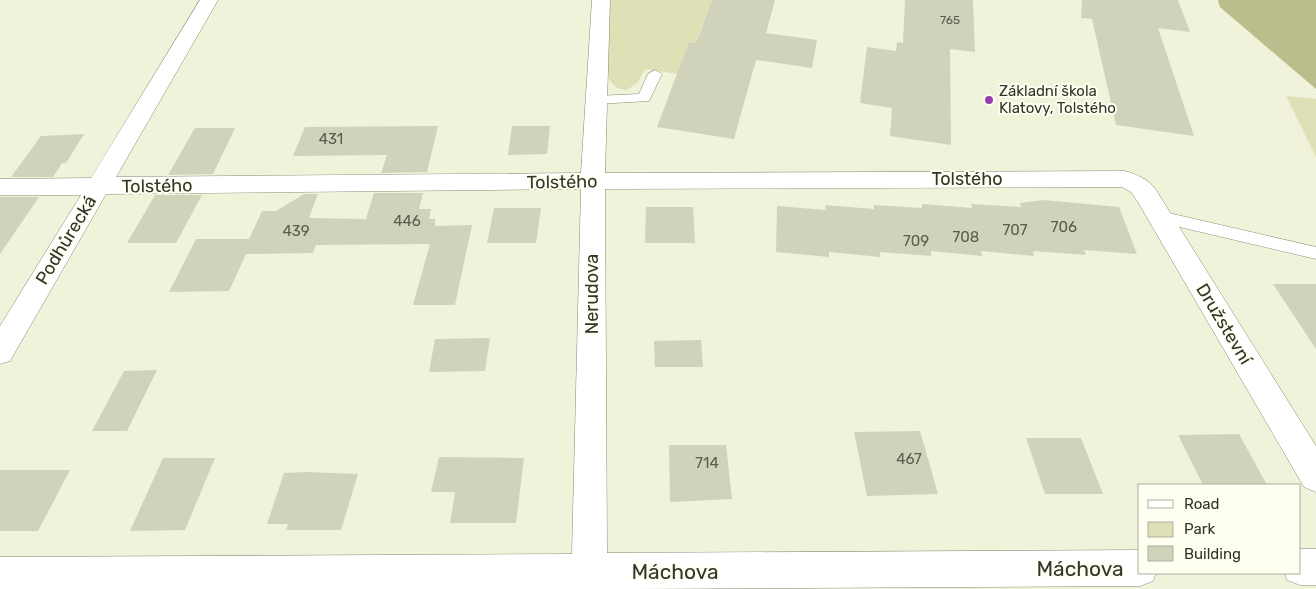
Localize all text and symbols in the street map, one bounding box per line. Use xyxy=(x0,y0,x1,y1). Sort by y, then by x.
house number: 765 xyxy=(940,13,960,27)
place label: Základní škola Klatovy, Tolstého xyxy=(999,82,1116,117)
marker: Základní škola Klatovy, Tolstého xyxy=(983,94,995,106)
house number: 431 xyxy=(319,130,343,148)
street label: Tolstého xyxy=(932,168,1002,190)
street label: Tolstého xyxy=(526,170,598,194)
street label: Tolstého xyxy=(121,174,193,198)
street label: Podhůrecká xyxy=(31,191,101,289)
house number: 446 xyxy=(393,212,421,230)
house number: 706 xyxy=(1051,218,1077,236)
house number: 707 xyxy=(1003,221,1028,239)
house number: 439 xyxy=(282,222,310,240)
house number: 708 xyxy=(953,228,979,246)
house number: 709 xyxy=(903,232,929,250)
street label: Nerudova xyxy=(581,254,603,334)
street label: Družstevní xyxy=(1191,280,1258,370)
house number: 467 xyxy=(896,450,922,468)
house number: 714 xyxy=(695,454,719,472)
legend xyxy=(1138,484,1301,574)
text: Road xyxy=(1184,495,1220,513)
text: Park xyxy=(1184,520,1215,538)
text: Building xyxy=(1184,545,1241,563)
street label: Máchova xyxy=(1036,556,1124,581)
street label: Máchova xyxy=(631,559,719,584)

